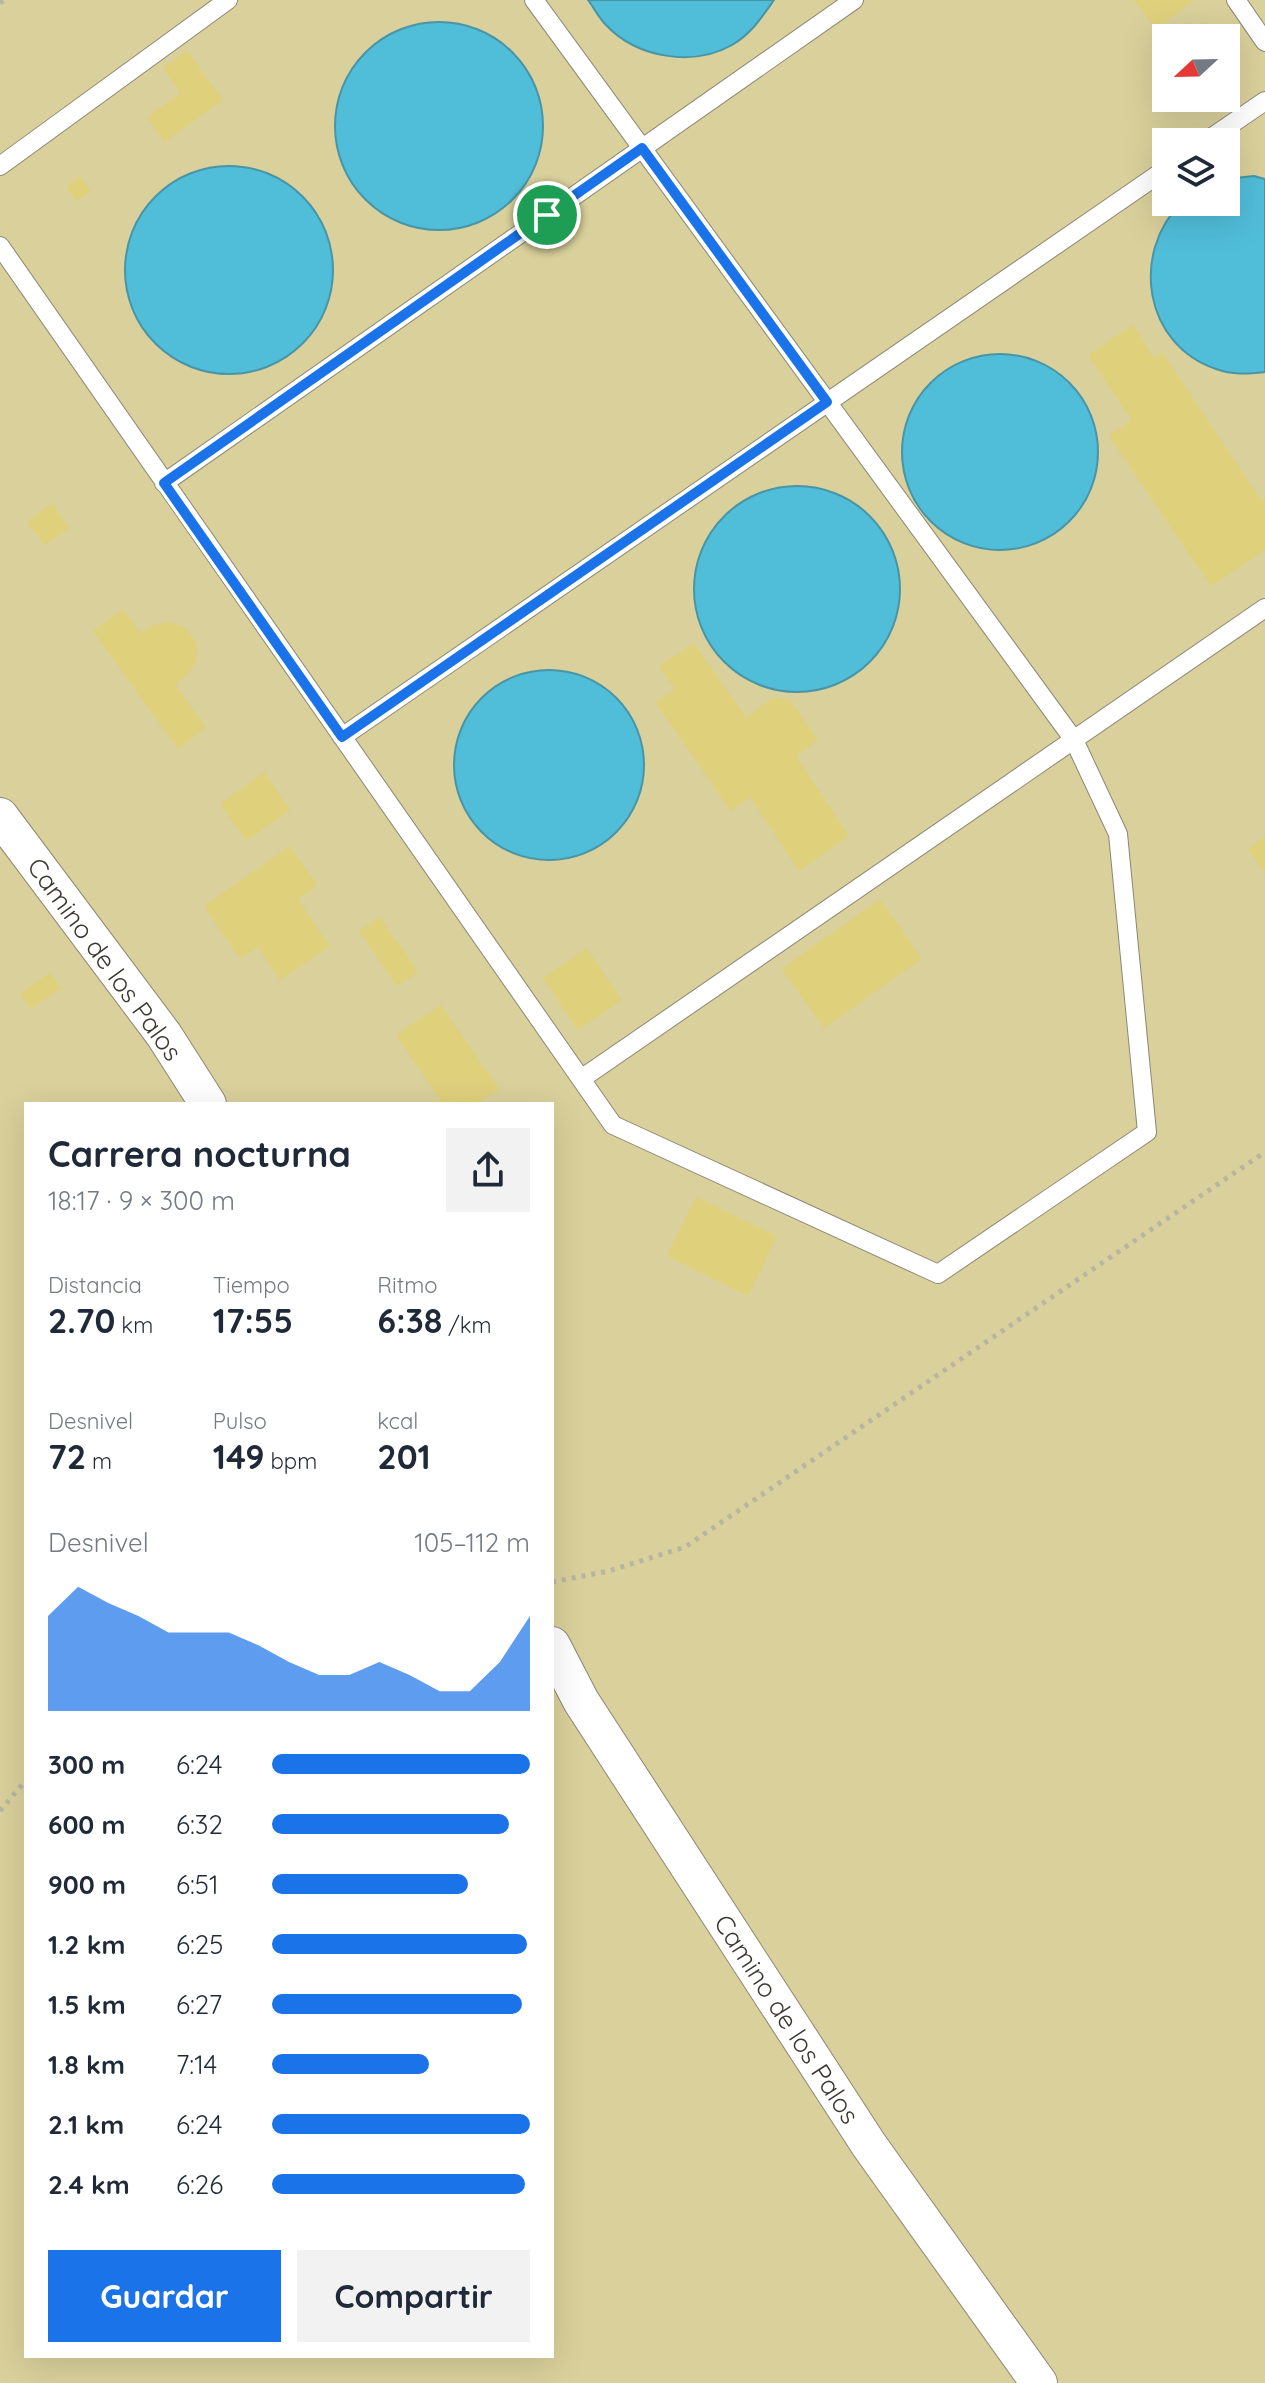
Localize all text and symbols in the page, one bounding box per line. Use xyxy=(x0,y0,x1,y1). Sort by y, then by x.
north arrow xyxy=(1152,24,1240,112)
map controls xyxy=(1152,24,1240,216)
button: layers xyxy=(1152,128,1240,216)
pin xyxy=(513,181,581,249)
icon: arrive xyxy=(525,193,569,237)
street label: Camino de los Palos xyxy=(20,851,190,1067)
button: share xyxy=(446,1128,530,1212)
text: Carrera nocturna xyxy=(48,1131,351,1176)
text: 18:17 · 9 × 300 m xyxy=(48,1184,235,1217)
text: Distancia xyxy=(48,1271,142,1299)
text: Tiempo xyxy=(213,1271,290,1299)
text: Ritmo xyxy=(377,1271,438,1299)
text: 2.70 xyxy=(48,1299,115,1342)
text: 17:55 xyxy=(213,1299,293,1342)
text: 6:38 xyxy=(377,1299,442,1342)
text: km xyxy=(115,1311,153,1339)
text: /km xyxy=(442,1311,492,1339)
text: Desnivel xyxy=(48,1407,133,1435)
text: Pulso xyxy=(213,1407,267,1435)
text: kcal xyxy=(377,1407,418,1435)
text: 72 xyxy=(48,1435,86,1478)
text: 149 xyxy=(213,1435,265,1478)
text: 201 xyxy=(377,1435,431,1478)
text: m xyxy=(86,1447,112,1475)
text: bpm xyxy=(265,1447,317,1475)
text: Desnivel xyxy=(48,1526,149,1559)
text: 105–112 m xyxy=(414,1526,530,1559)
text: 300 m xyxy=(48,1748,125,1781)
text: 6:24 xyxy=(176,1748,223,1781)
text: 600 m xyxy=(48,1808,126,1841)
text: 6:32 xyxy=(176,1808,223,1841)
text: 900 m xyxy=(48,1868,126,1901)
text: 6:51 xyxy=(176,1868,219,1901)
street label: Camino de los Palos xyxy=(707,1908,867,2130)
text: 1.2 km xyxy=(48,1928,125,1961)
text: 6:25 xyxy=(176,1928,223,1961)
text: 1.5 km xyxy=(48,1988,126,2021)
text: 6:27 xyxy=(176,1988,222,2021)
text: 1.8 km xyxy=(48,2048,125,2081)
text: 7:14 xyxy=(176,2048,217,2081)
text: 2.1 km xyxy=(48,2108,124,2141)
text: 6:24 xyxy=(176,2108,223,2141)
text: 2.4 km xyxy=(48,2168,130,2201)
text: 6:26 xyxy=(176,2168,223,2201)
button: Guardar xyxy=(48,2250,281,2342)
button: Compartir xyxy=(297,2250,530,2342)

